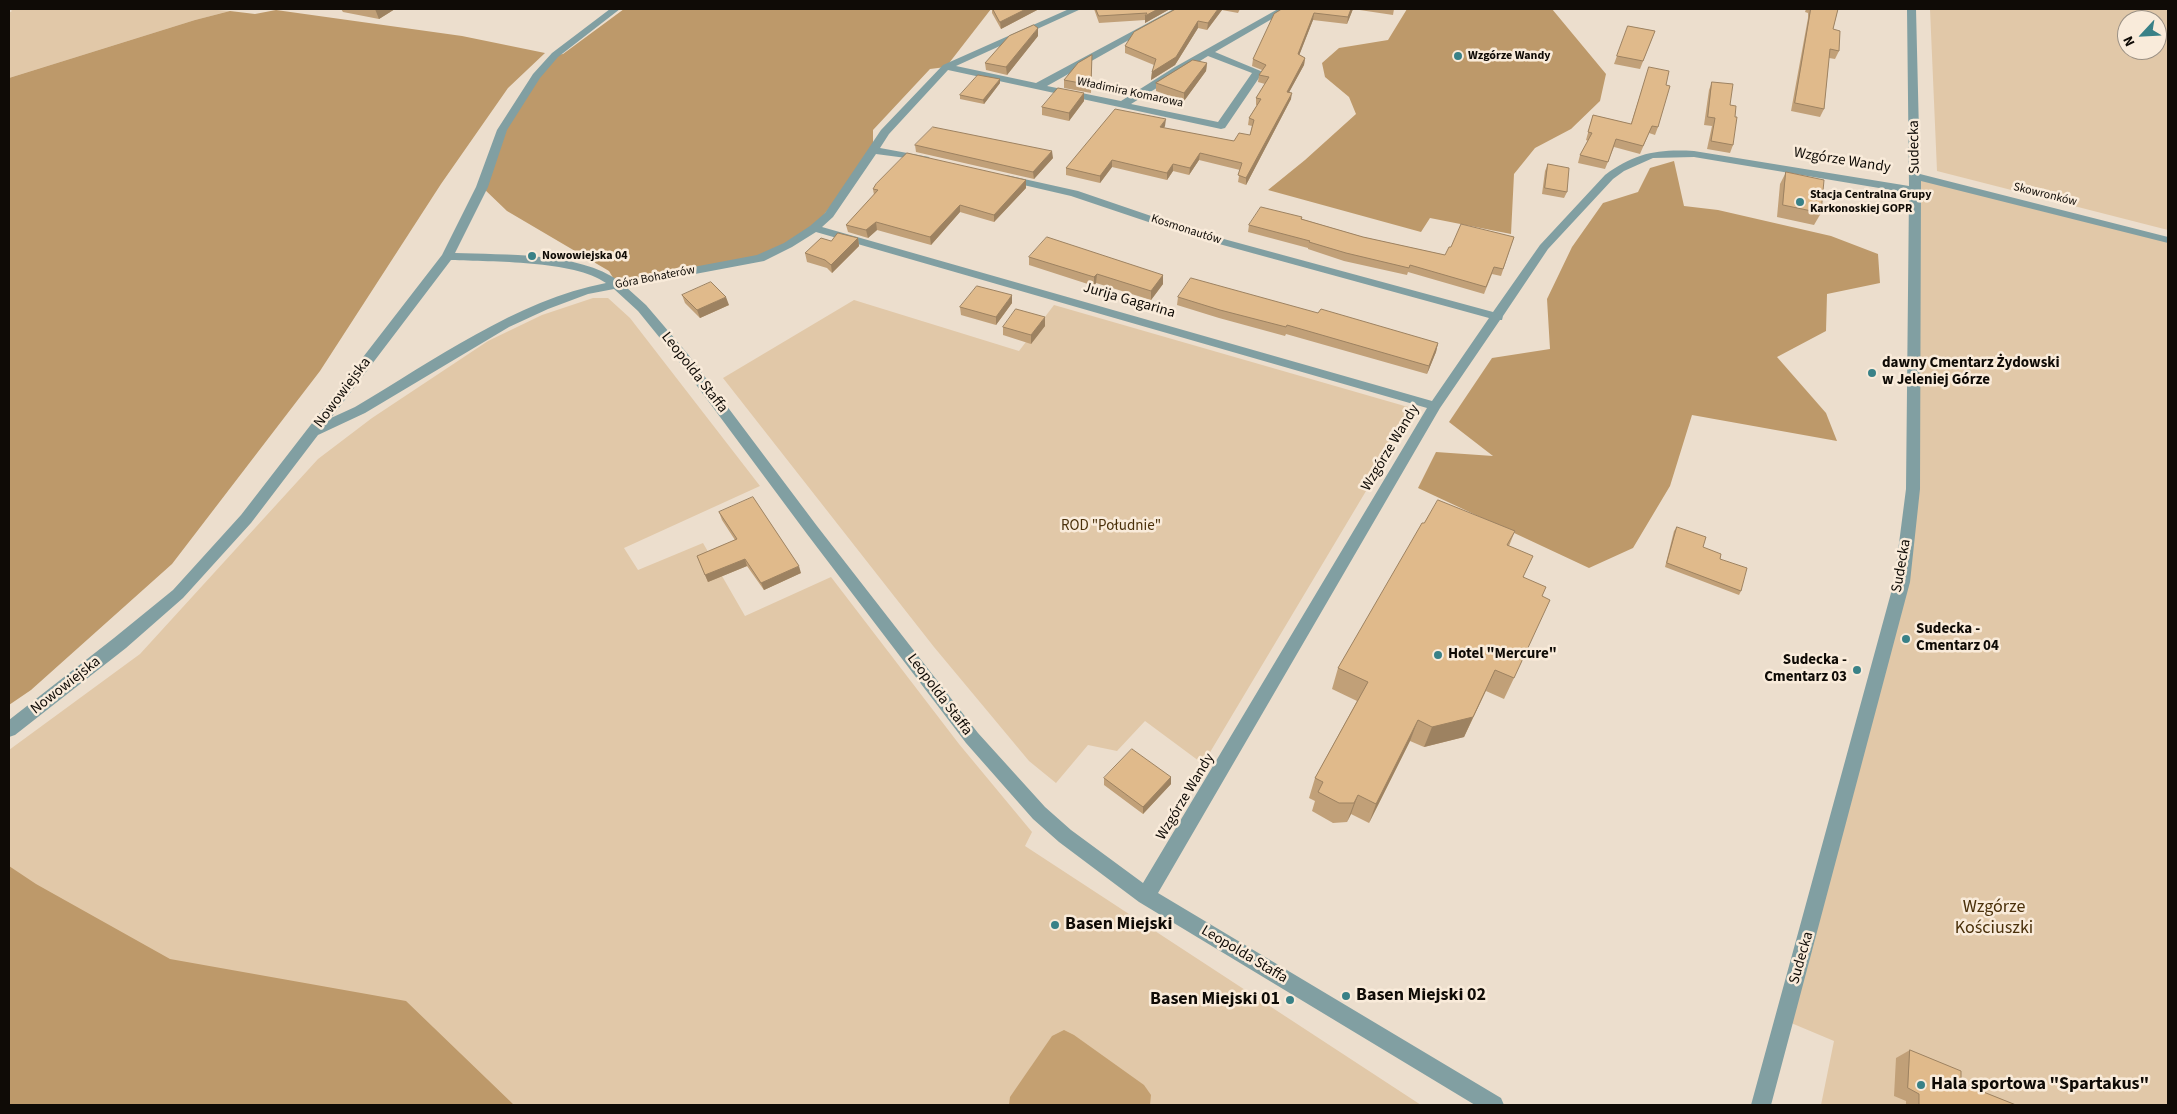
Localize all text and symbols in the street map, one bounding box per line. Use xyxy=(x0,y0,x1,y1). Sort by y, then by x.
north arrow xyxy=(2117,10,2167,60)
text: N xyxy=(2118,32,2140,49)
place label: Wzgórze Wandy xyxy=(1468,49,1551,63)
marker: Wzgórze Wandy xyxy=(1452,50,1464,62)
street label: Władimira Komarowa xyxy=(1076,75,1184,111)
street label: Sudecka xyxy=(1906,120,1924,174)
street label: Wzgórze Wandy xyxy=(1792,144,1892,178)
street label: Skowronków xyxy=(2012,180,2078,210)
place label: Stacja Centralna Grupy Karkonoskiej GOPR xyxy=(1810,188,1931,216)
marker: Stacja Centralna Grupy Karkonoskiej GOPR xyxy=(1794,196,1806,208)
street label: Kosmonautów xyxy=(1149,212,1223,248)
place label: Nowowiejska 04 xyxy=(542,249,628,263)
marker: Nowowiejska 04 xyxy=(526,250,538,262)
street label: Góra Bohaterów xyxy=(614,263,696,293)
street label: Jurija Gagarina xyxy=(1081,279,1177,323)
street label: Leopolda Staffa xyxy=(657,329,731,417)
street label: Nowowiejska xyxy=(311,354,375,432)
place label: dawny Cmentarz Żydowski w Jeleniej Górze xyxy=(1882,355,2060,390)
marker: dawny Cmentarz Żydowski w Jeleniej Górze xyxy=(1866,367,1878,379)
street label: Wzgórze Wandy xyxy=(1358,401,1424,495)
park label: ROD "Południe" xyxy=(1061,518,1161,536)
street label: Sudecka xyxy=(1888,538,1916,594)
place label: Sudecka - Cmentarz 04 xyxy=(1916,621,1999,656)
marker: Sudecka - Cmentarz 04 xyxy=(1900,633,1912,645)
place label: Hotel "Mercure" xyxy=(1448,646,1557,664)
marker: Hotel "Mercure" xyxy=(1432,649,1444,661)
street label: Leopolda Staffa xyxy=(902,651,976,739)
place label: Sudecka - Cmentarz 03 xyxy=(1764,652,1847,687)
street label: Nowowiejska xyxy=(28,653,104,719)
marker: Sudecka - Cmentarz 03 xyxy=(1851,664,1863,676)
street label: Wzgórze Wandy xyxy=(1153,750,1219,844)
park label: Wzgórze Kościuszki xyxy=(1955,897,2033,940)
place label: Basen Miejski xyxy=(1065,914,1172,936)
marker: Basen Miejski xyxy=(1049,919,1061,931)
street label: Leopolda Staffa xyxy=(1197,922,1291,988)
street label: Sudecka xyxy=(1786,930,1818,986)
place label: Basen Miejski 02 xyxy=(1356,985,1486,1007)
place label: Basen Miejski 01 xyxy=(1150,989,1280,1011)
marker: Basen Miejski 02 xyxy=(1340,990,1352,1002)
marker: Basen Miejski 01 xyxy=(1284,994,1296,1006)
place label: Hala sportowa "Spartakus" xyxy=(1931,1074,2149,1096)
marker: Hala sportowa "Spartakus" xyxy=(1915,1079,1927,1091)

